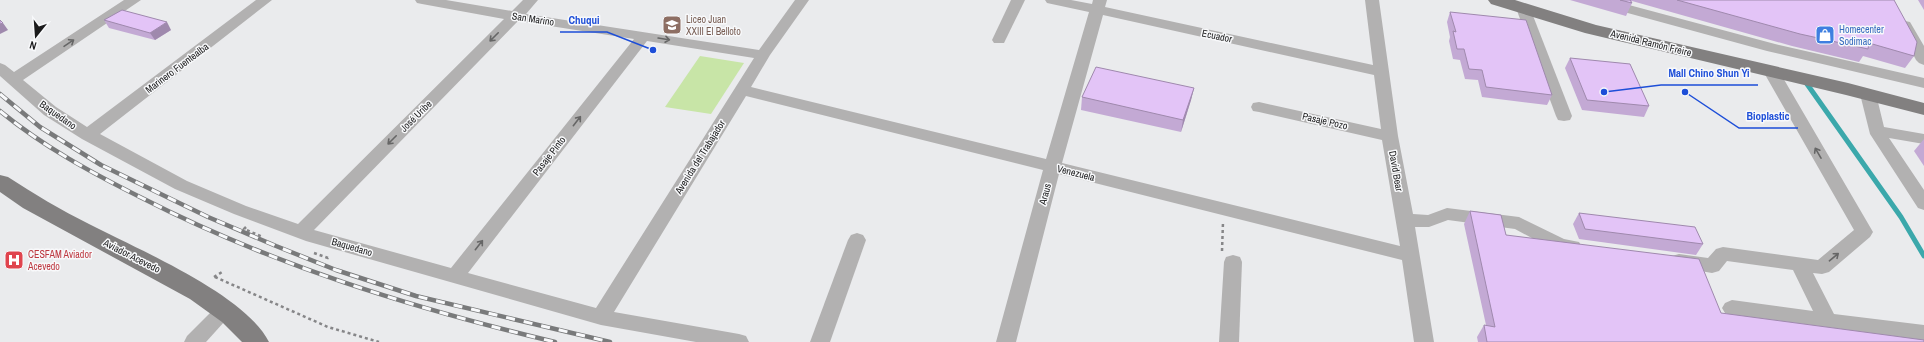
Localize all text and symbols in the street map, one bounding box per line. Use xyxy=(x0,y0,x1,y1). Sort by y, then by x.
street label: San Marino xyxy=(511,9,555,29)
callout: Chuqui xyxy=(560,9,607,32)
text: Chuqui xyxy=(568,13,600,27)
place label: Liceo Juan XXIII El Belloto xyxy=(686,13,741,38)
school or university icon: Liceo Juan XXIII El Belloto xyxy=(661,14,683,36)
north arrow xyxy=(16,16,56,56)
place label: Homecenter Sodimac xyxy=(1839,23,1884,48)
shop icon: Homecenter Sodimac xyxy=(1814,24,1836,46)
street label: Ecuador xyxy=(1201,26,1234,46)
street label: Avenida Ramón Freire xyxy=(1608,26,1693,59)
one-way arrow xyxy=(489,32,499,42)
one-way arrow xyxy=(657,35,670,43)
text: N xyxy=(28,38,38,53)
one-way arrow xyxy=(63,39,74,47)
street label: Marinero Fuentealba xyxy=(143,40,212,96)
callout: Mall Chino Shun Yi xyxy=(1661,62,1758,85)
text: Mall Chino Shun Yi xyxy=(1668,66,1750,80)
street label: José Uribe xyxy=(397,97,435,135)
street label: Baquedano xyxy=(37,98,79,133)
callout: Bioplastic xyxy=(1739,105,1798,128)
street label: Pasaje Pozo xyxy=(1301,109,1349,133)
text: Bioplastic xyxy=(1746,109,1790,123)
one-way arrow xyxy=(572,116,581,127)
street label: Avenida del Trabajador xyxy=(672,117,728,197)
street label: Pasaje Pinto xyxy=(530,133,569,178)
one-way arrow xyxy=(387,135,397,144)
one-way arrow xyxy=(1814,147,1822,159)
street label: David Bear xyxy=(1386,150,1406,193)
street label: Venezuela xyxy=(1056,162,1097,184)
street label: Araus xyxy=(1036,182,1054,207)
street label: Baquedano xyxy=(330,235,374,259)
street label: Aviador Acevedo xyxy=(101,236,163,276)
one-way arrow xyxy=(475,240,484,251)
place label: CESFAM Aviador Acevedo xyxy=(27,248,92,273)
hospital icon: CESFAM Aviador Acevedo xyxy=(3,249,25,271)
one-way arrow xyxy=(1829,252,1840,261)

